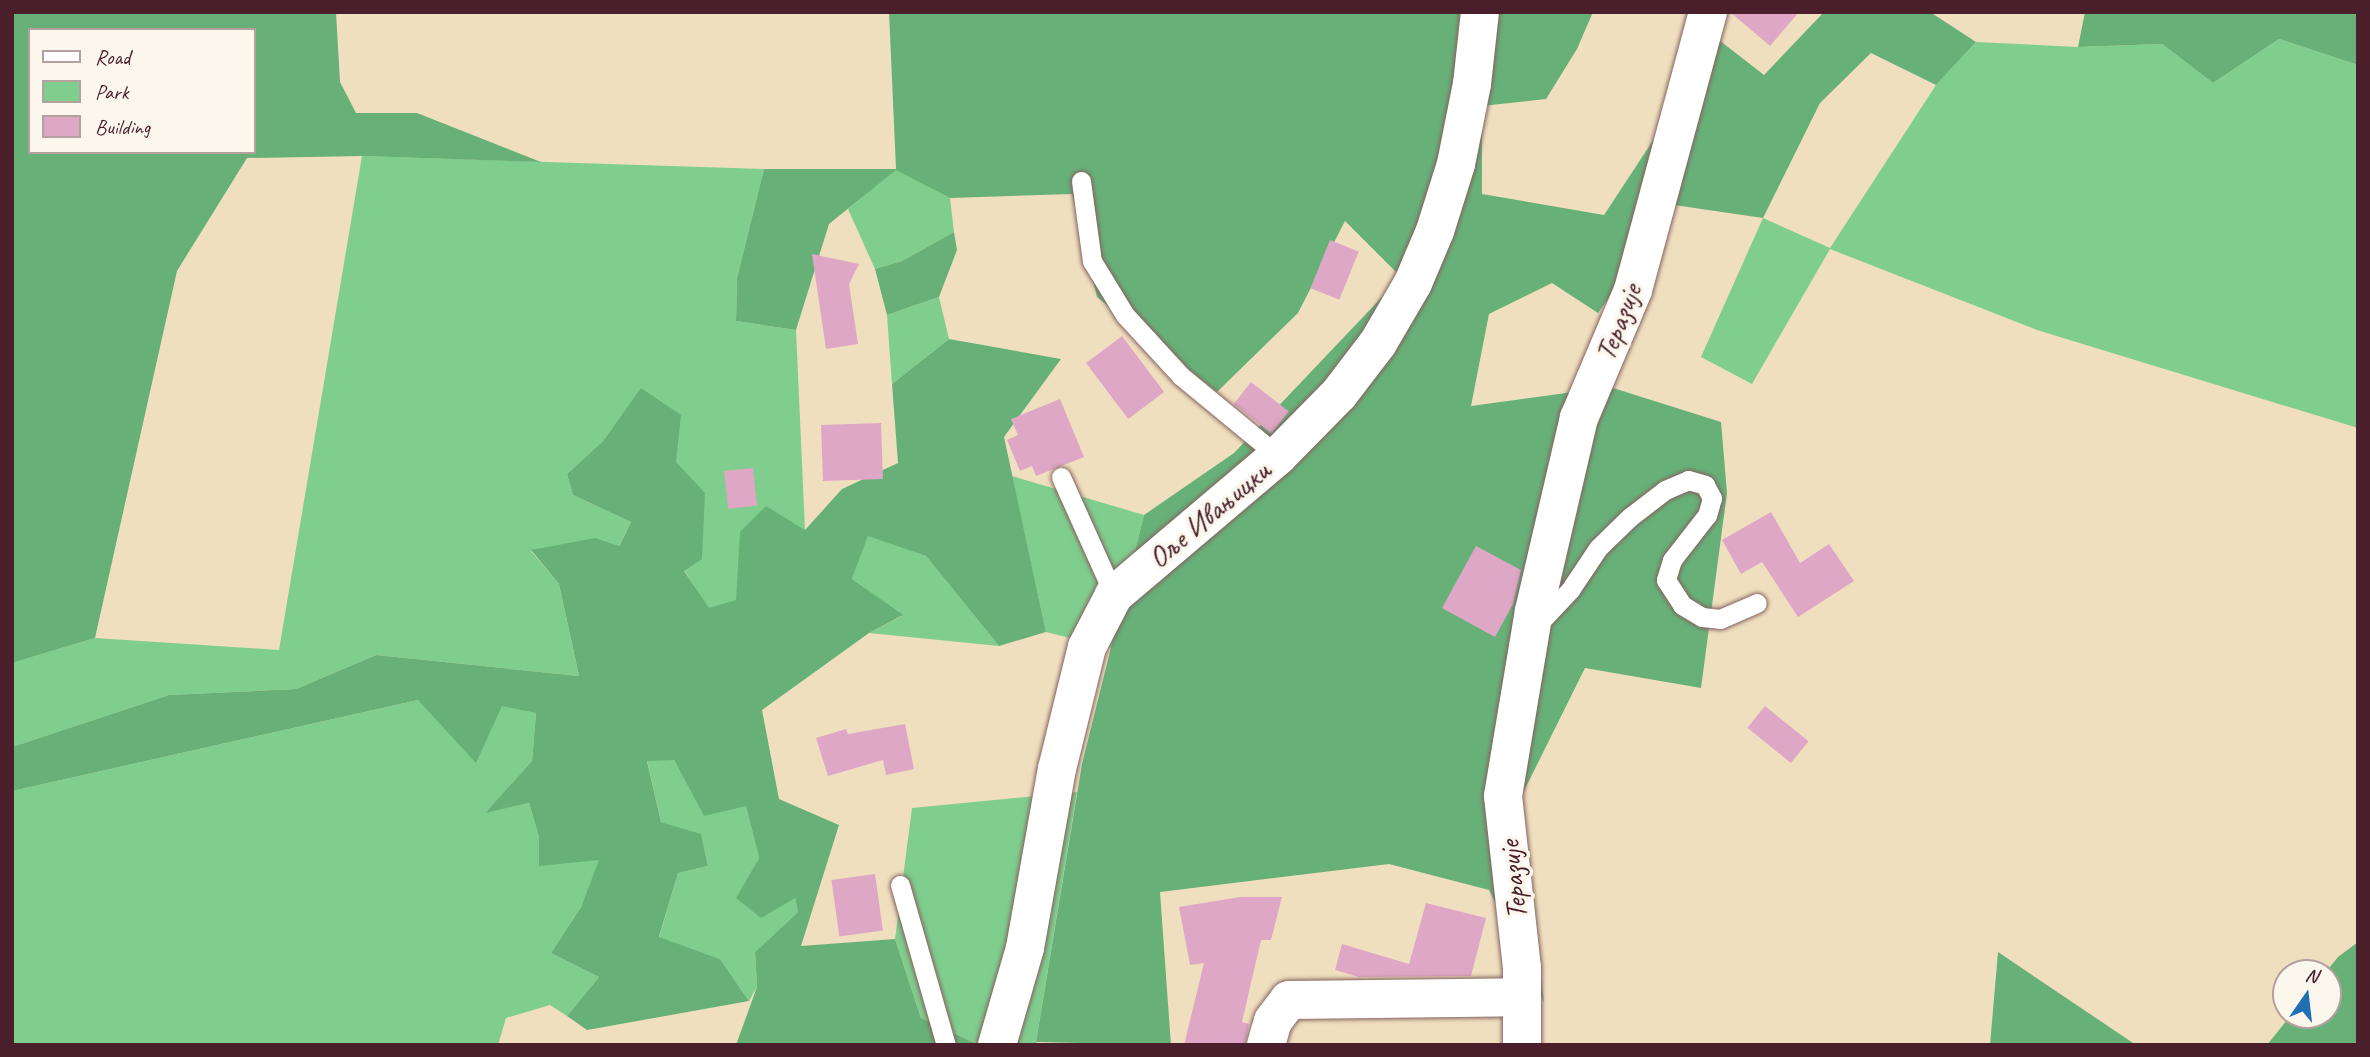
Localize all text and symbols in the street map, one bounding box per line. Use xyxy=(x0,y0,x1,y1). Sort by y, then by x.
legend xyxy=(28,28,256,154)
text: Road xyxy=(95,44,130,70)
text: Park xyxy=(95,79,128,105)
text: Building xyxy=(95,114,150,140)
street label: Теразије xyxy=(1587,279,1649,365)
street label: Оље Ивањицки xyxy=(1140,452,1278,576)
street label: Теразије xyxy=(1491,839,1535,921)
north arrow xyxy=(2272,959,2342,1029)
text: N xyxy=(2303,962,2320,989)

